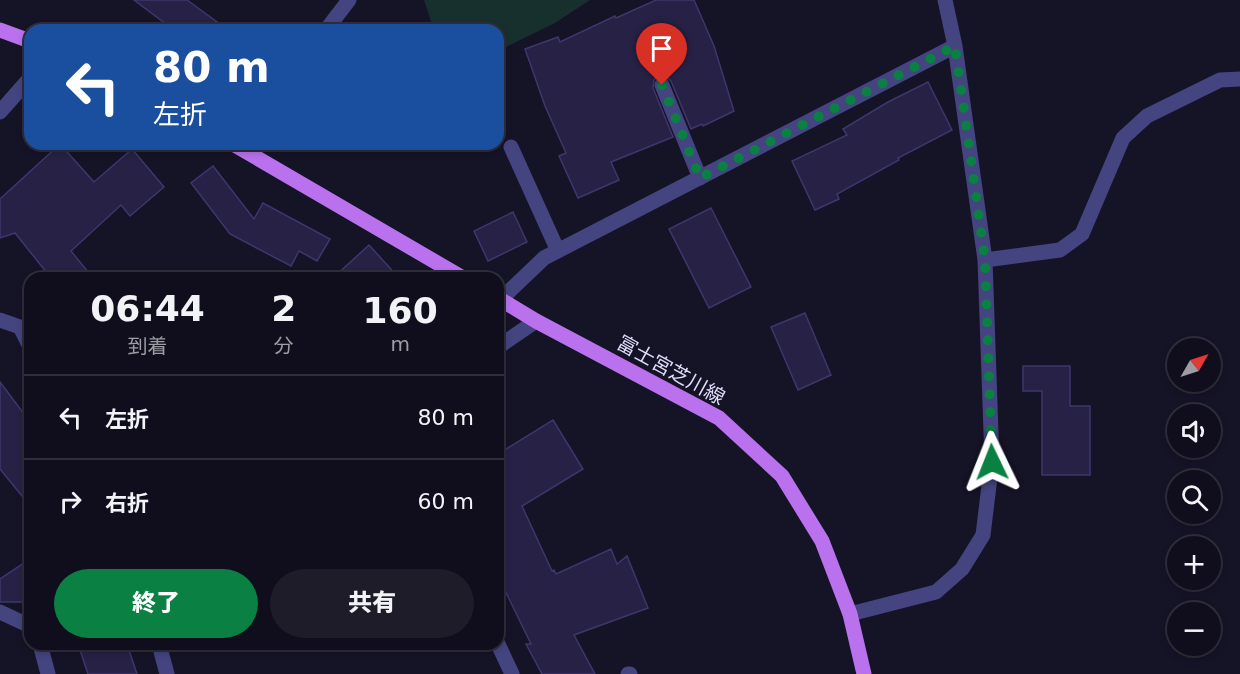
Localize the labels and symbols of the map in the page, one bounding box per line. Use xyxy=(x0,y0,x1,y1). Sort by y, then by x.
pin xyxy=(636,23,687,85)
street label: 富士宮芝川線 xyxy=(613,330,729,410)
north arrow xyxy=(1167,338,1221,392)
position arrow xyxy=(960,430,1024,494)

